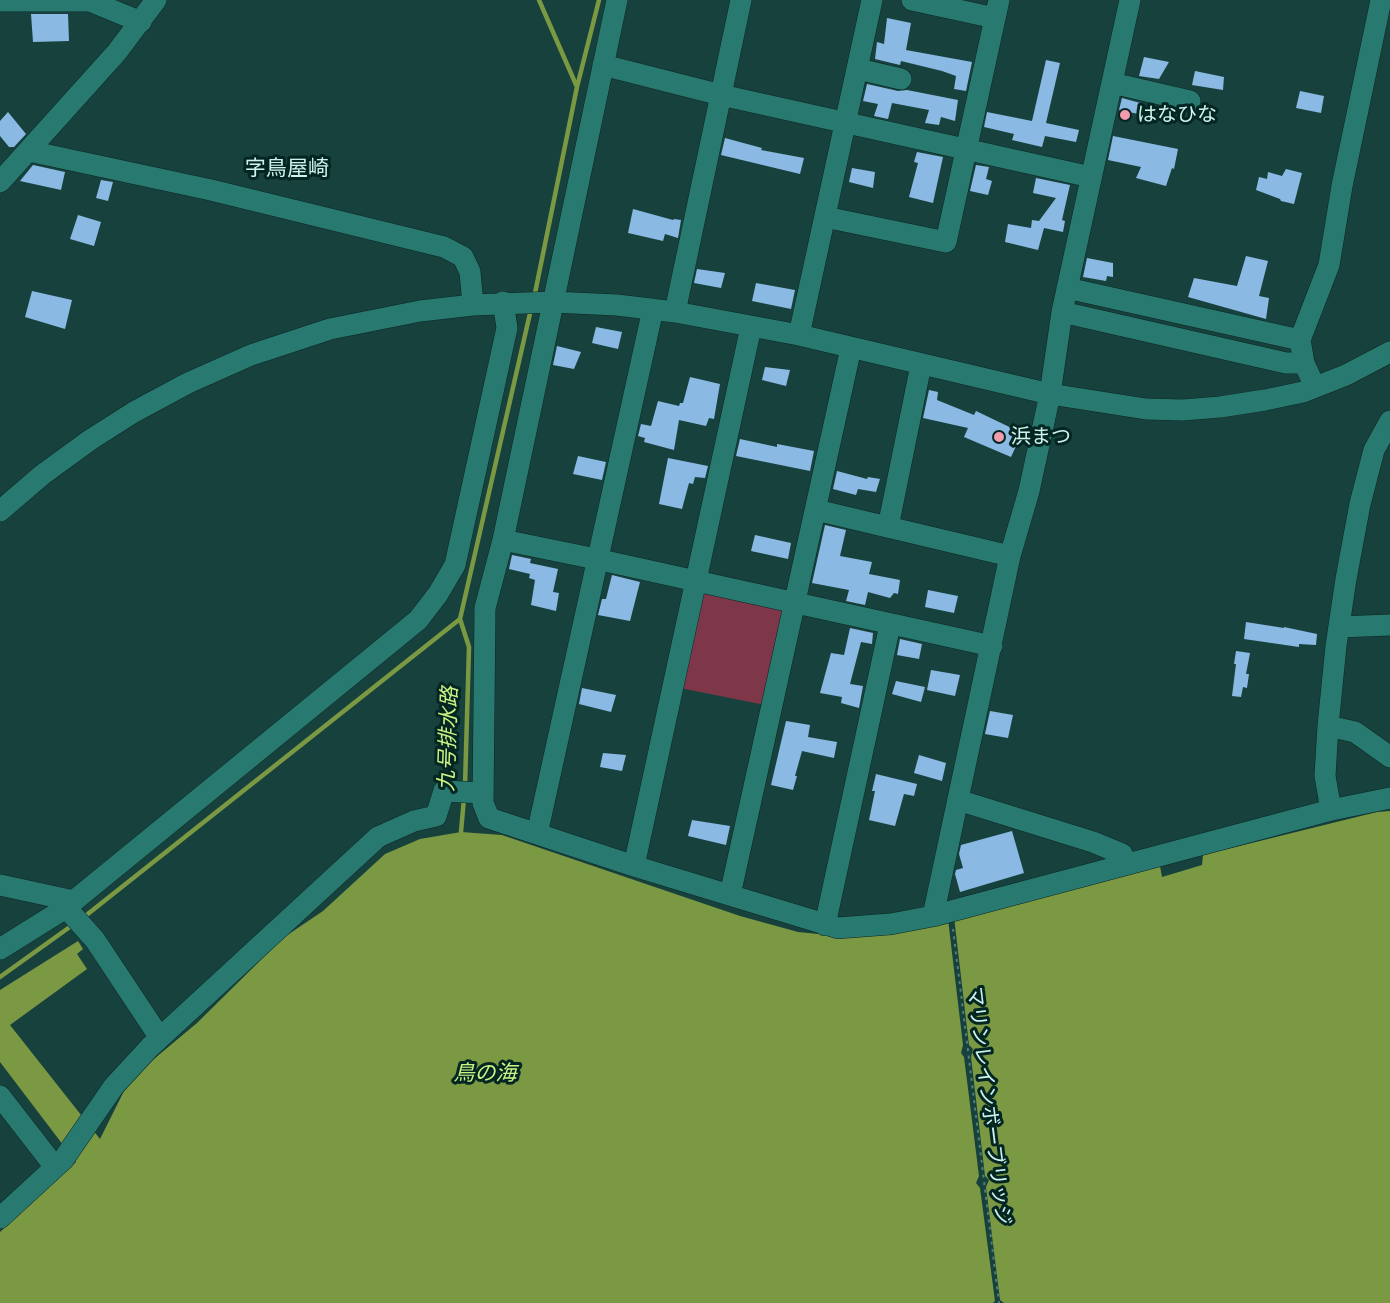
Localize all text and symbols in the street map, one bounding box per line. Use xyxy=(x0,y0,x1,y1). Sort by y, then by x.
place label: はなひな xyxy=(1137,103,1217,127)
marker: はなひな xyxy=(1118,108,1132,122)
district label: 字鳥屋崎 xyxy=(245,156,329,182)
place label: 浜まつ xyxy=(1011,425,1071,449)
marker: 浜まつ xyxy=(992,430,1006,444)
water label: 九号排水路 xyxy=(435,686,463,792)
street label: マリンレインボーブリッジ xyxy=(961,985,1015,1227)
water label: 鳥の海 xyxy=(454,1061,516,1087)

